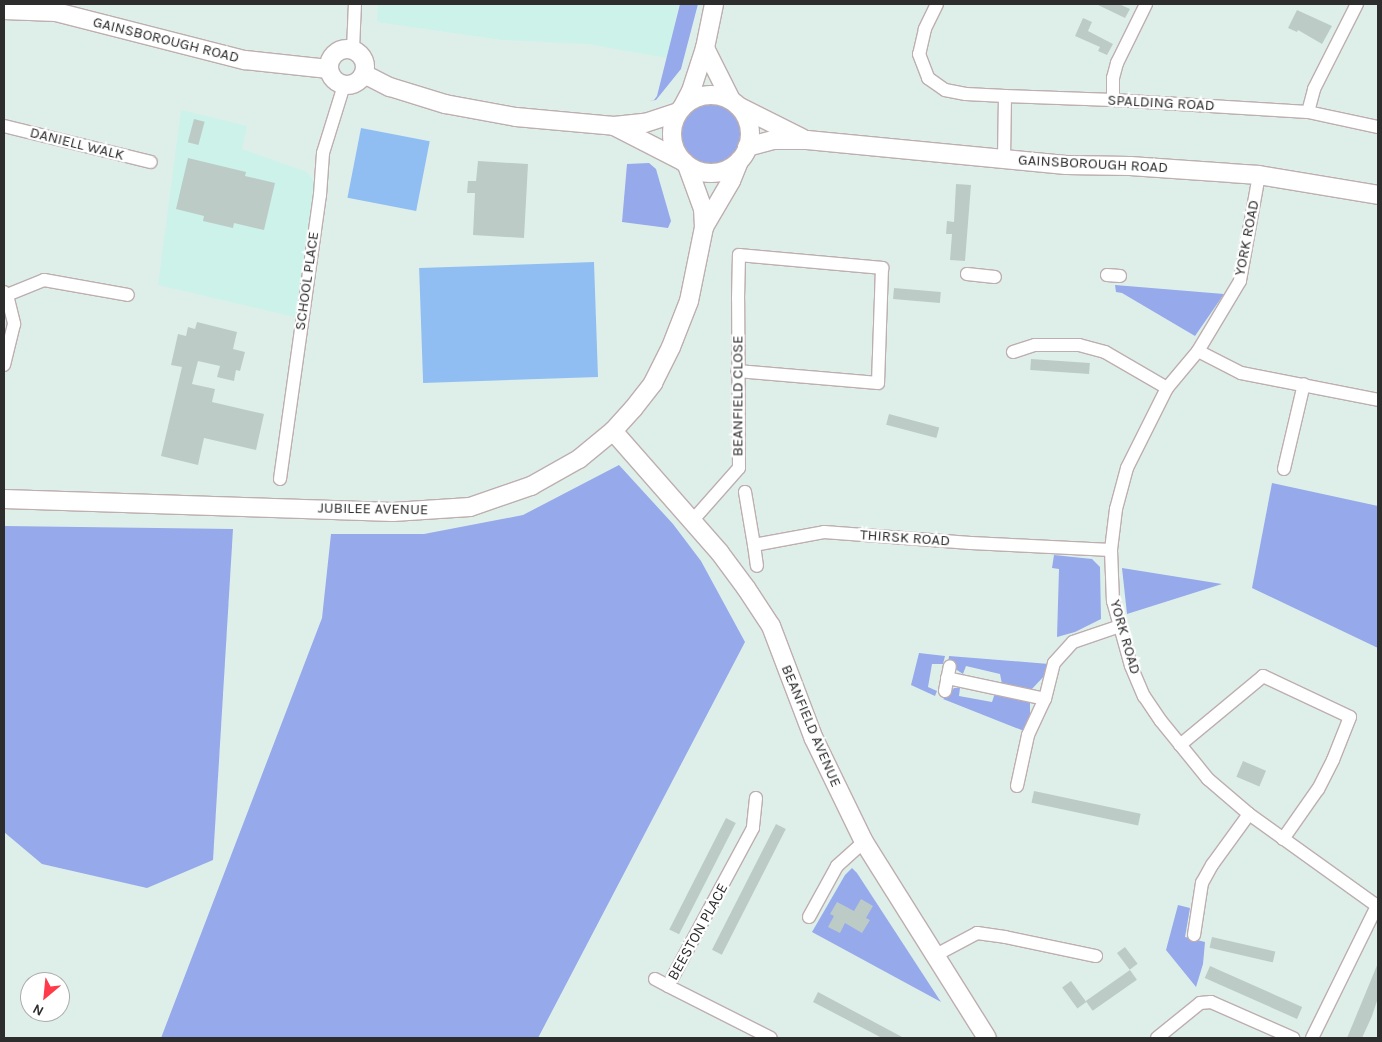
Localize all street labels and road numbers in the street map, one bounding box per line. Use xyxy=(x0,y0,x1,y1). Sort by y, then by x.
street label: GAINSBOROUGH ROAD xyxy=(91,13,241,67)
street label: SPALDING ROAD xyxy=(1107,91,1215,115)
street label: DANIELL WALK xyxy=(28,124,126,164)
street label: GAINSBOROUGH ROAD xyxy=(1018,151,1168,177)
street label: YORK ROAD xyxy=(1231,199,1263,277)
street label: SCHOOL PLACE xyxy=(291,230,323,332)
street label: BEANFIELD CLOSE xyxy=(729,336,747,456)
street label: JUBILEE AVENUE xyxy=(318,499,428,519)
street label: THIRSK ROAD xyxy=(859,526,951,550)
street label: YORK ROAD xyxy=(1106,598,1144,676)
street label: BEANFIELD AVENUE xyxy=(777,662,845,790)
street label: BEESTON PLACE xyxy=(664,880,732,984)

